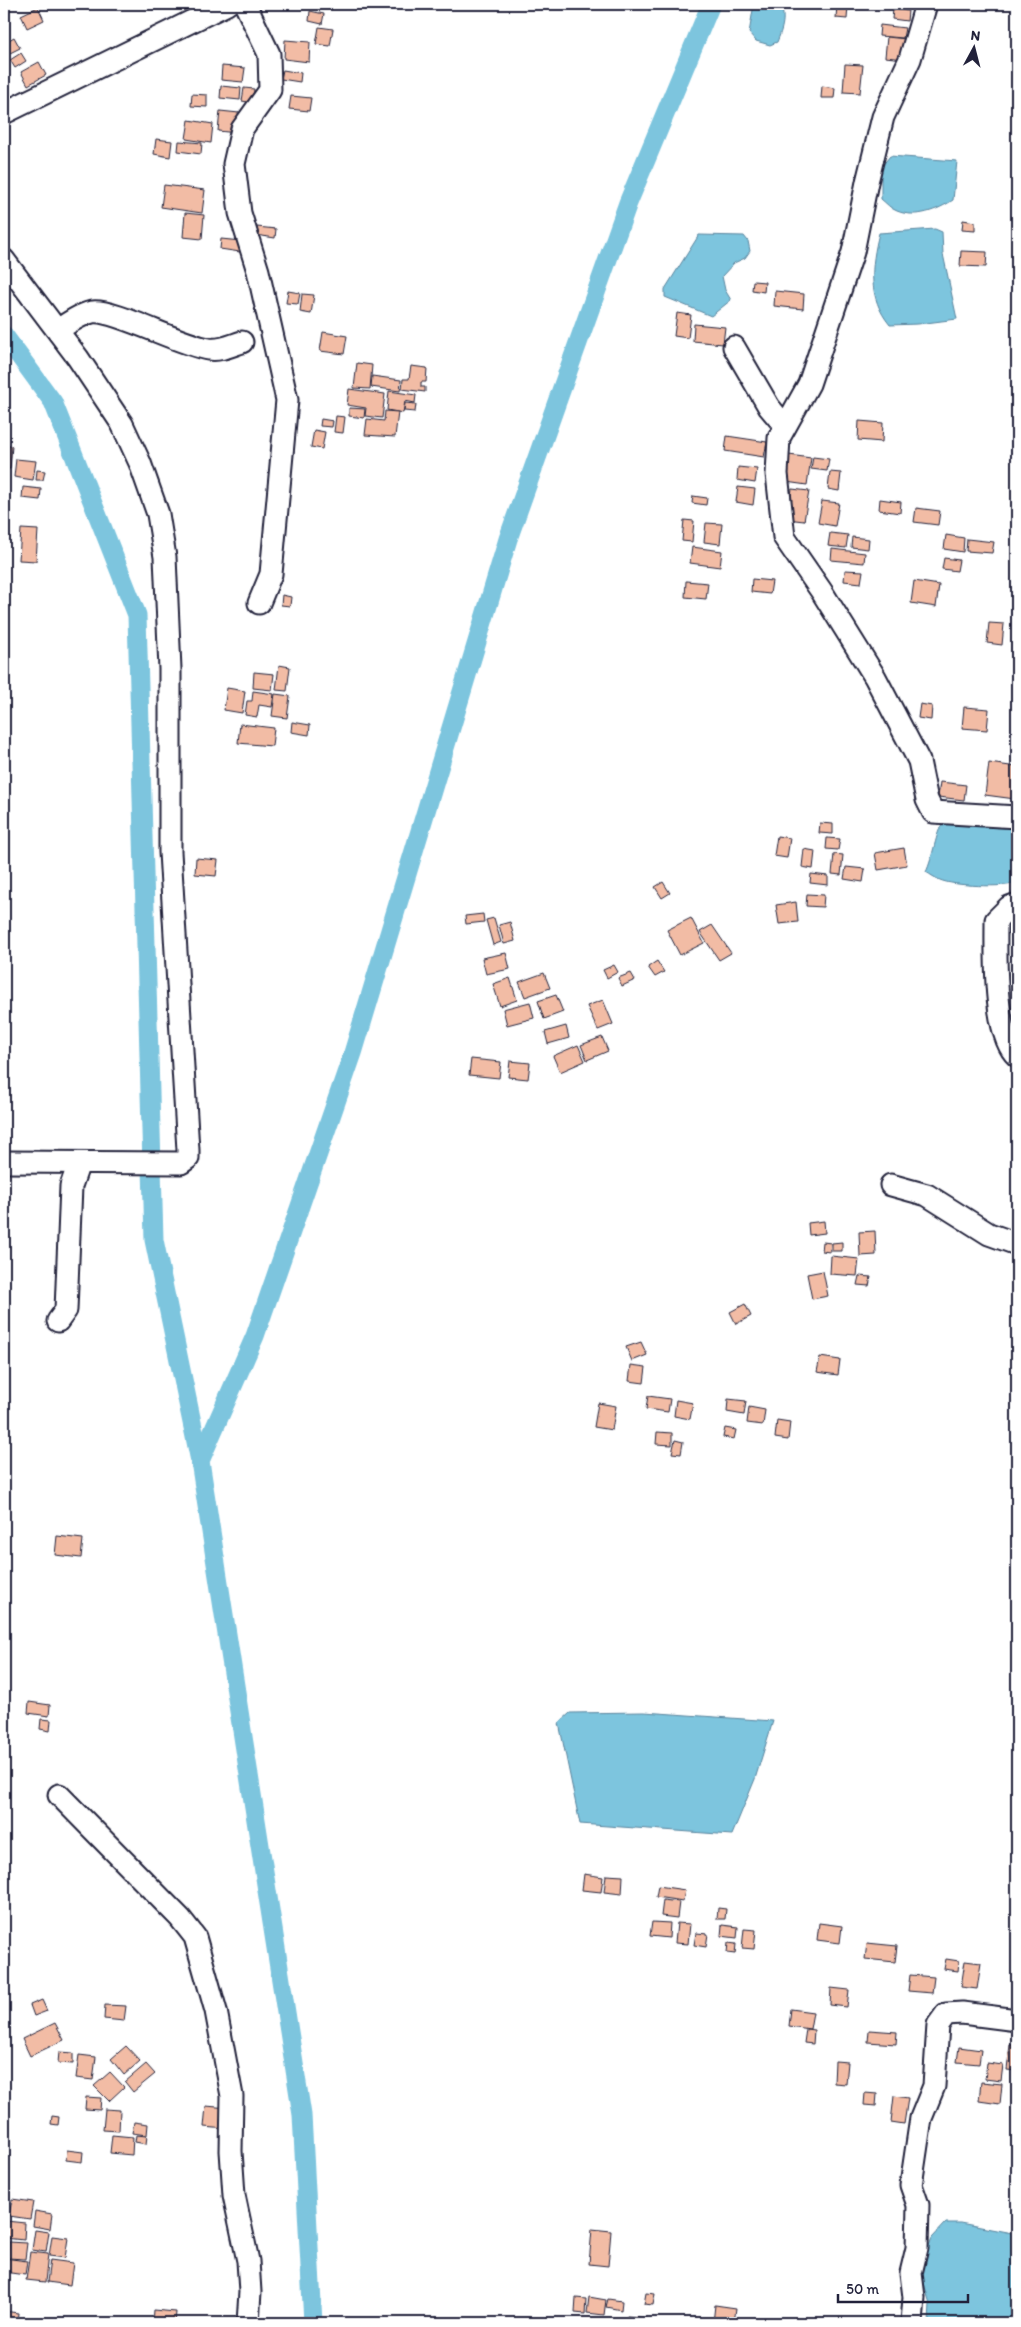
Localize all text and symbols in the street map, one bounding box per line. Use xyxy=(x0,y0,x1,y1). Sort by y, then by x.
north arrow xyxy=(948,22,998,72)
text: N xyxy=(970,27,981,45)
scale bar xyxy=(838,2272,968,2304)
text: 50 m xyxy=(846,2280,879,2298)

